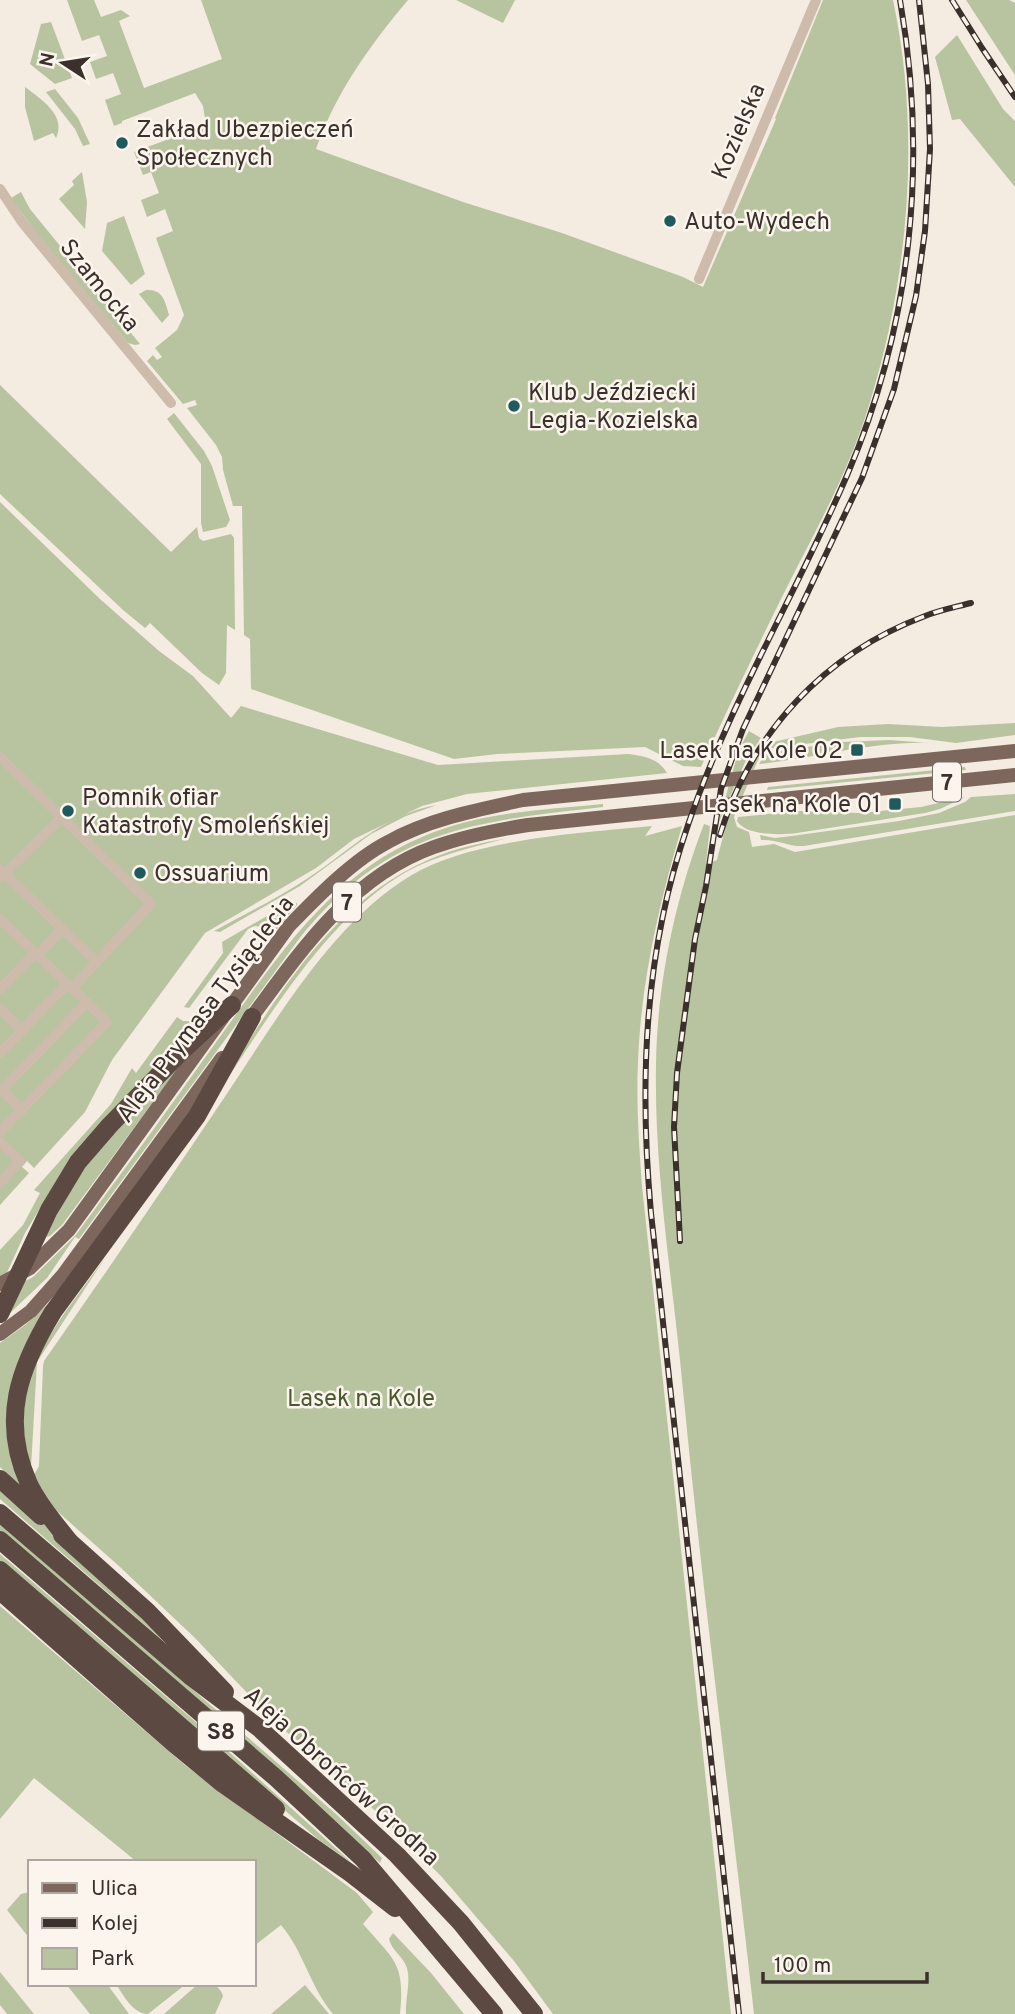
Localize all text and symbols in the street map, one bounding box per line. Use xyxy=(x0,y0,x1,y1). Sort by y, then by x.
north arrow xyxy=(28,28,98,98)
text: N xyxy=(35,51,61,69)
street label: Kozielska xyxy=(706,79,774,185)
place label: Zakład Ubezpieczeń Społecznych xyxy=(136,116,354,174)
marker: Zakład Ubezpieczeń Społecznych xyxy=(114,135,130,151)
place label: Auto-Wydech xyxy=(684,208,830,238)
marker: Auto-Wydech xyxy=(662,213,678,229)
street label: Szamocka xyxy=(52,234,145,339)
place label: Klub Jeździecki Legia-Kozielska xyxy=(528,379,698,437)
marker: Klub Jeździecki Legia-Kozielska xyxy=(506,398,522,414)
place label: Lasek na Kole 02 xyxy=(659,737,843,767)
marker: Lasek na Kole 02 xyxy=(849,742,865,758)
road number: 7 xyxy=(933,762,961,802)
place label: Pomnik ofiar Katastrofy Smoleńskiej xyxy=(82,784,329,842)
place label: Lasek na Kole 01 xyxy=(703,791,881,821)
marker: Lasek na Kole 01 xyxy=(887,796,903,812)
marker: Pomnik ofiar Katastrofy Smoleńskiej xyxy=(60,803,76,819)
place label: Ossuarium xyxy=(154,860,269,890)
marker: Ossuarium xyxy=(132,865,148,881)
road number: 7 xyxy=(333,882,361,922)
street label: Aleja Prymasa Tysiąclecia xyxy=(111,891,302,1130)
park label: Lasek na Kole xyxy=(287,1385,435,1415)
street label: Aleja Obrońców Grodna xyxy=(236,1681,445,1874)
road number: S8 xyxy=(198,1712,244,1750)
legend xyxy=(28,1860,256,1986)
text: Ulica xyxy=(91,1876,138,1903)
text: Kolej xyxy=(91,1911,138,1938)
scale bar xyxy=(763,1940,928,1984)
text: Park xyxy=(91,1946,134,1973)
text: 100 m xyxy=(774,1953,831,1980)

